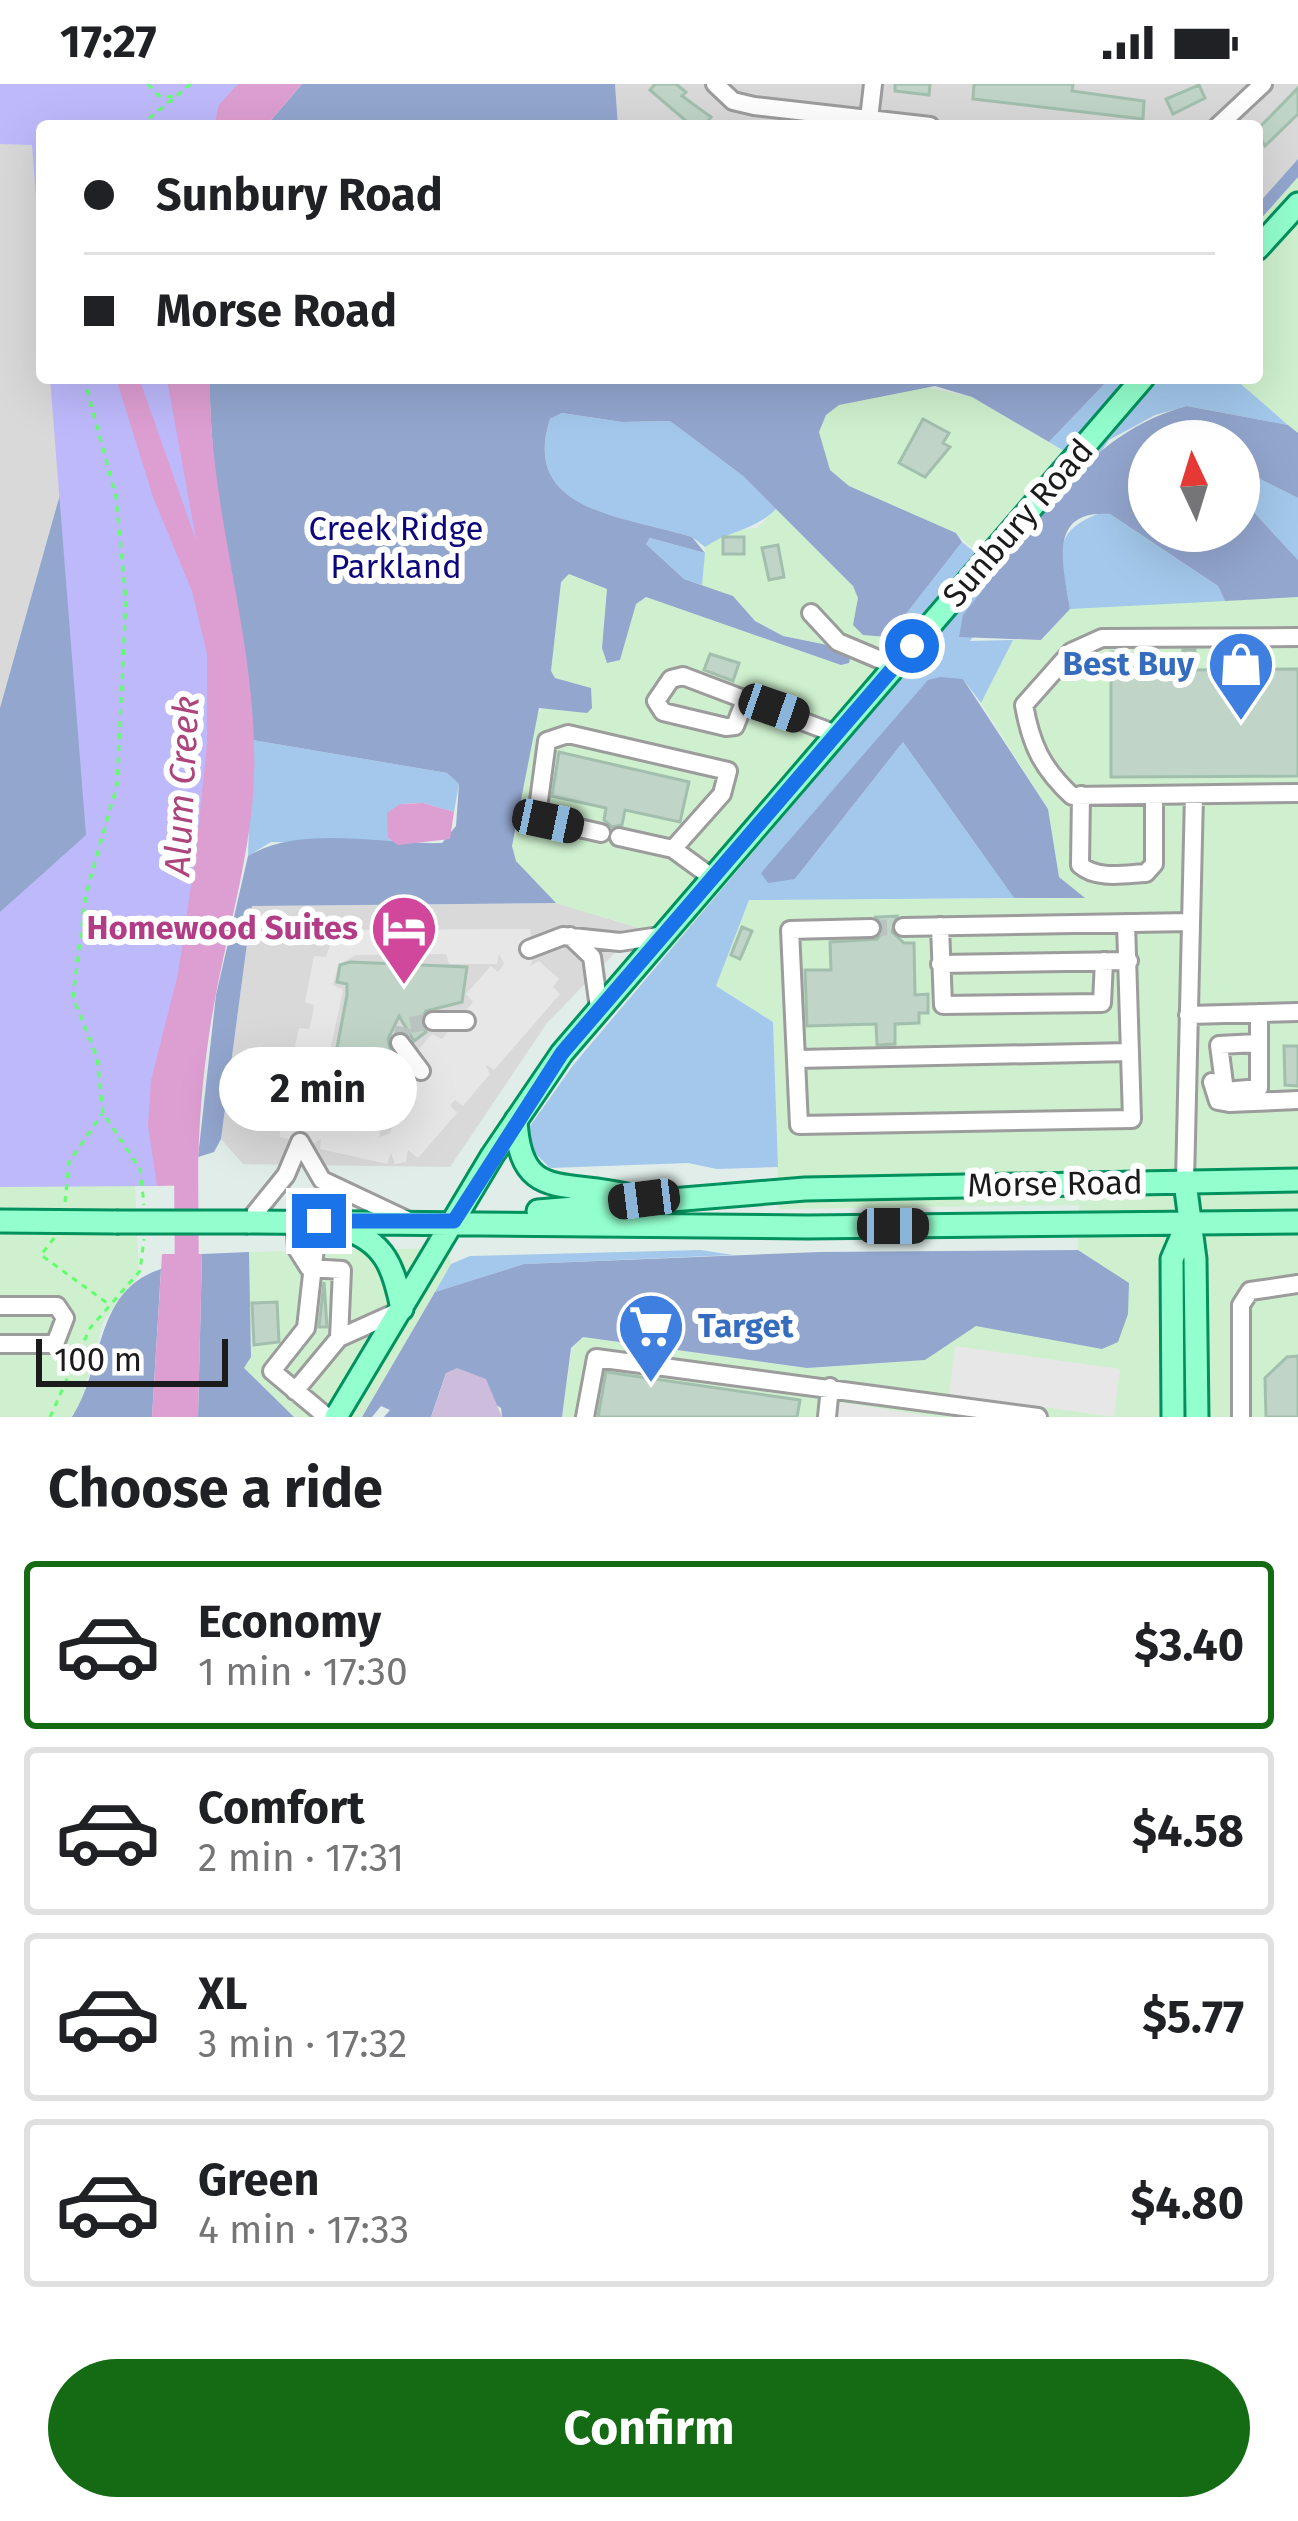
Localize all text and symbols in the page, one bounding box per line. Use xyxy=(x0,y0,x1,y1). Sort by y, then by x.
text: 17:27 xyxy=(60,15,157,69)
text: Sunbury Road xyxy=(156,168,443,222)
text: Morse Road xyxy=(156,284,397,338)
north arrow xyxy=(1128,420,1260,552)
map controls xyxy=(1128,420,1260,552)
street label: Sunbury Road xyxy=(934,431,1102,615)
park label: Creek Ridge Parkland xyxy=(309,509,483,587)
route start xyxy=(885,619,939,673)
shop icon: Best Buy xyxy=(1206,629,1276,723)
place label: Best Buy xyxy=(1063,644,1195,684)
car xyxy=(734,679,814,737)
water label: Alum Creek xyxy=(155,695,209,879)
car xyxy=(509,796,587,846)
hotel icon: Homewood Suites xyxy=(369,893,439,987)
place label: Homewood Suites xyxy=(86,908,358,948)
callout: 2 min xyxy=(220,1047,418,1131)
text: 2 min xyxy=(270,1066,366,1112)
street label: Morse Road xyxy=(967,1162,1143,1206)
car xyxy=(606,1177,682,1221)
route end xyxy=(292,1194,346,1248)
car xyxy=(857,1208,929,1244)
supermarket icon: Target xyxy=(616,1291,686,1385)
place label: Target xyxy=(698,1306,795,1346)
scale bar xyxy=(36,1333,228,1386)
text: 100 m xyxy=(54,1340,142,1380)
text: Choose a ride xyxy=(48,1457,383,1521)
icon: car xyxy=(54,1591,162,1699)
text: Economy xyxy=(198,1595,381,1649)
text: $3.40 xyxy=(1134,1618,1244,1672)
text: 1 min · 17:30 xyxy=(198,1649,408,1695)
icon: car xyxy=(54,1777,162,1885)
text: Comfort xyxy=(198,1781,365,1835)
text: $4.58 xyxy=(1132,1804,1244,1858)
text: 2 min · 17:31 xyxy=(198,1835,404,1881)
icon: car xyxy=(54,1963,162,2071)
text: XL xyxy=(198,1967,247,2021)
text: $5.77 xyxy=(1142,1990,1244,2044)
text: 3 min · 17:32 xyxy=(198,2021,407,2067)
icon: car xyxy=(54,2149,162,2257)
text: Green xyxy=(198,2153,319,2207)
text: $4.80 xyxy=(1131,2176,1244,2230)
text: 4 min · 17:33 xyxy=(198,2207,409,2253)
button: Confirm xyxy=(48,2359,1250,2497)

